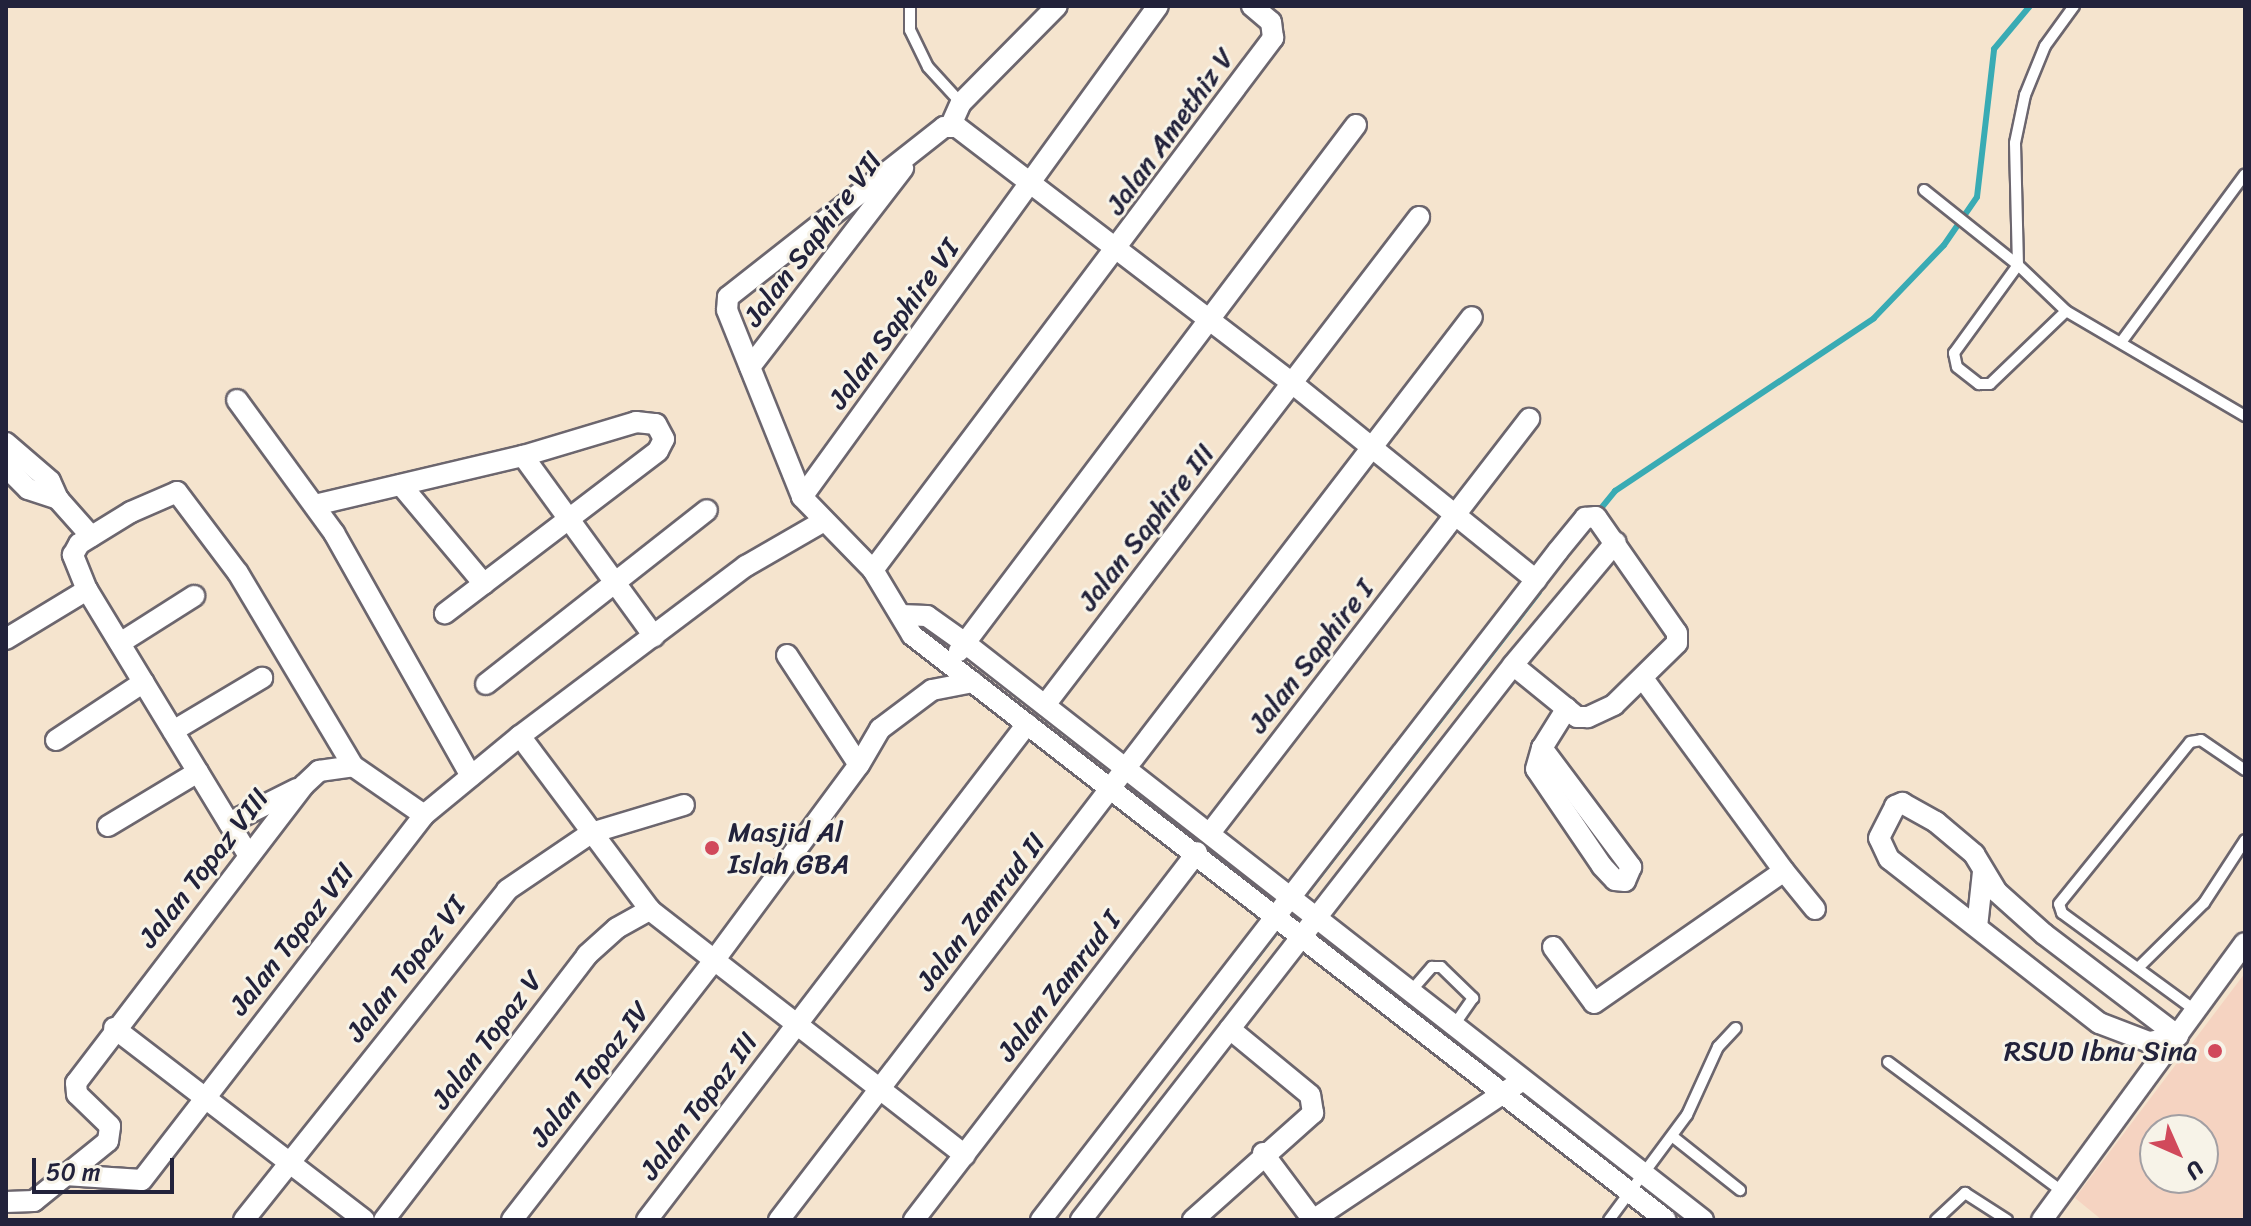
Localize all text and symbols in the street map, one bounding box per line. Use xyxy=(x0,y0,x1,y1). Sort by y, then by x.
street label: Jalan Amethiz V xyxy=(1098,41,1242,221)
street label: Jalan Saphire VII xyxy=(737,145,889,333)
street label: Jalan Saphire VI xyxy=(822,233,966,415)
street label: Jalan Saphire III xyxy=(1071,437,1221,617)
street label: Jalan Saphire I xyxy=(1241,573,1381,739)
street label: Jalan Topaz VIII xyxy=(131,782,277,954)
place label: Masjid Al Islah GBA xyxy=(728,815,850,881)
street label: Jalan Zamrud II xyxy=(909,827,1053,997)
marker: Masjid Al Islah GBA xyxy=(703,839,721,857)
street label: Jalan Topaz VII xyxy=(222,856,362,1022)
street label: Jalan Topaz VI xyxy=(339,889,473,1049)
street label: Jalan Zamrud I xyxy=(990,904,1128,1068)
street label: Jalan Topaz V xyxy=(424,964,550,1116)
street label: Jalan Topaz IV xyxy=(523,994,657,1154)
street label: Jalan Topaz III xyxy=(632,1025,766,1187)
place label: RSUD Ibnu Sina xyxy=(2002,1034,2197,1068)
marker: RSUD Ibnu Sina xyxy=(2204,1040,2226,1062)
north arrow xyxy=(2139,1114,2219,1194)
scale bar xyxy=(36,1142,178,1192)
text: 50 m xyxy=(46,1151,101,1193)
text: U xyxy=(2176,1151,2214,1189)

